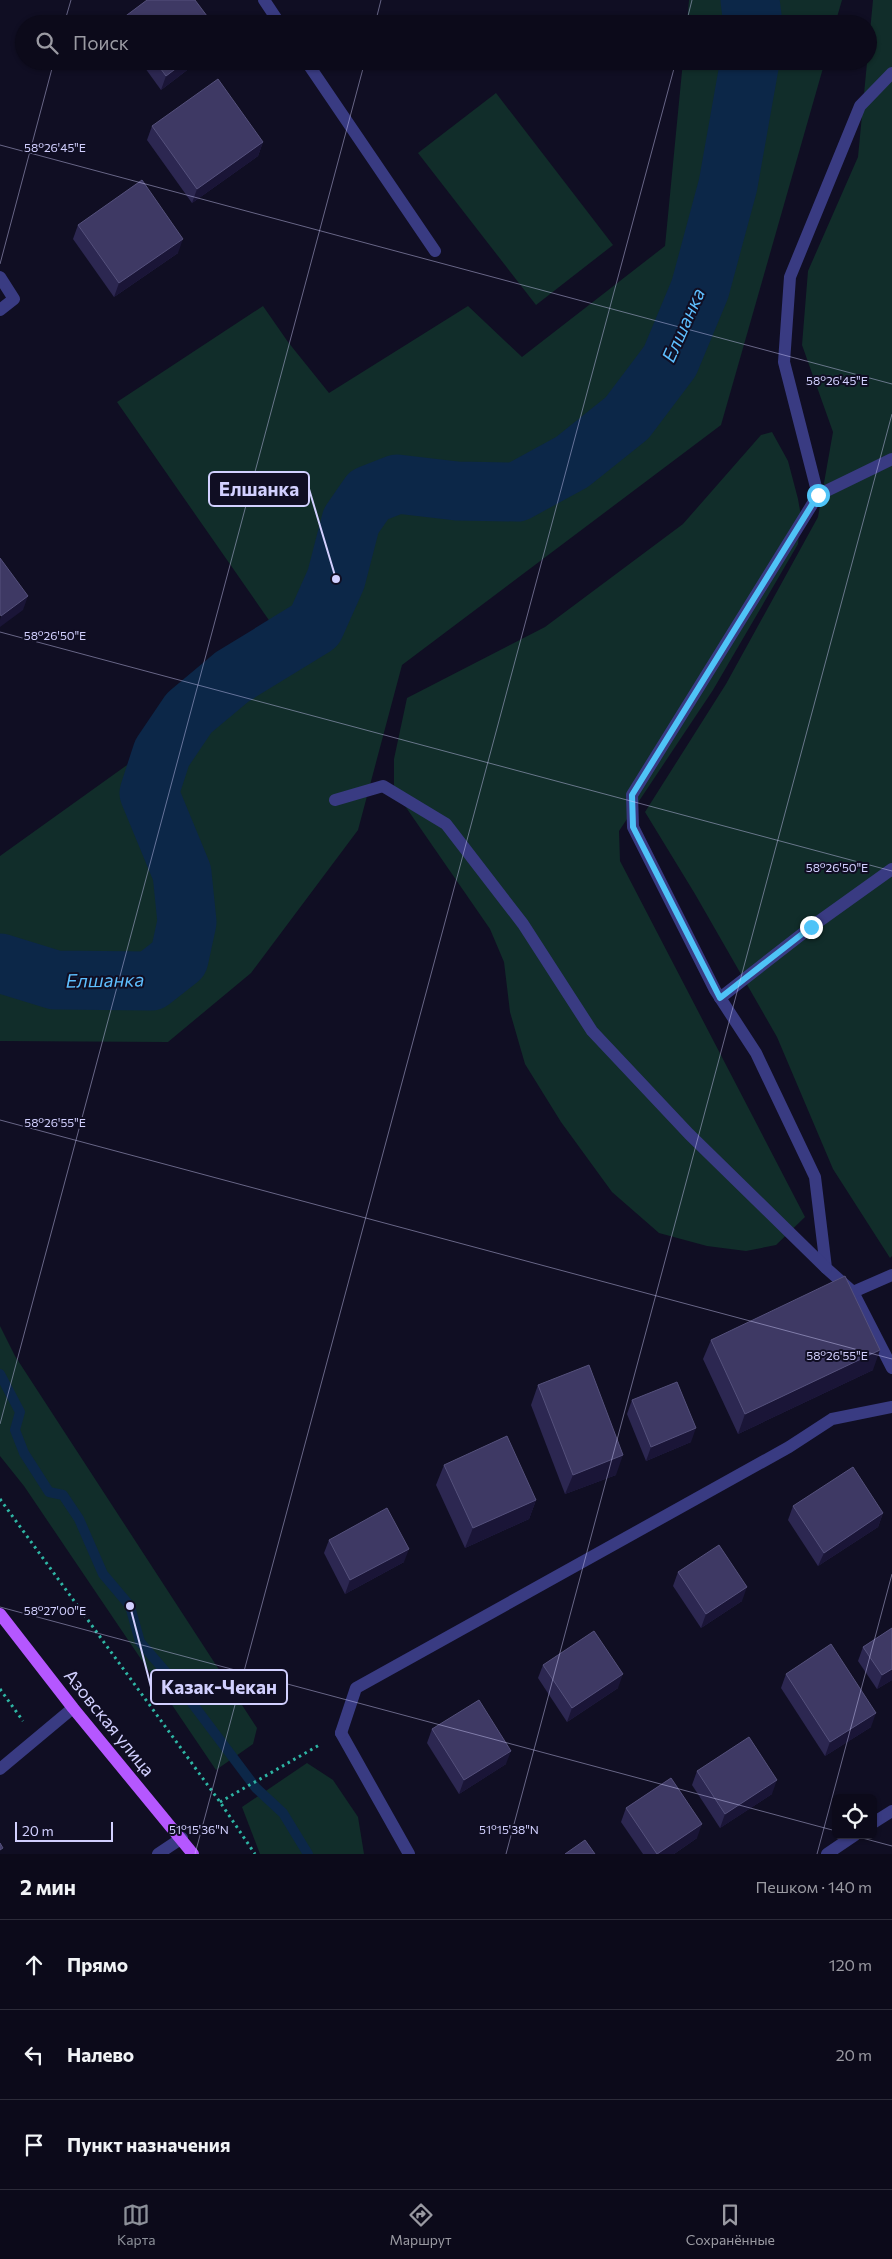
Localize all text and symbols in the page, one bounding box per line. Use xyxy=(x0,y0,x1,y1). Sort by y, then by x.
search box xyxy=(15,15,877,70)
icon: search xyxy=(33,29,61,57)
text: Поиск xyxy=(73,31,129,54)
text: 58°26'45"E xyxy=(24,140,86,154)
water label: Елшанка xyxy=(656,284,709,365)
text: 58°26'45"E xyxy=(806,373,868,387)
callout: Елшанка xyxy=(209,472,309,506)
text: Елшанка xyxy=(219,477,299,500)
route start xyxy=(807,484,830,507)
text: 58°26'50"E xyxy=(24,628,86,642)
text: 58°26'50"E xyxy=(806,860,868,874)
route end xyxy=(800,916,823,939)
water label: Елшанка xyxy=(65,967,145,992)
text: 58°26'55"E xyxy=(24,1115,86,1129)
text: 58°26'55"E xyxy=(806,1348,868,1362)
text: 58°27'00"E xyxy=(24,1603,86,1617)
street label: Азовская улица xyxy=(60,1664,160,1780)
callout: Казак-Чекан xyxy=(151,1670,287,1704)
text: Казак-Чекан xyxy=(161,1675,277,1698)
map controls xyxy=(832,1794,877,1839)
button: locate xyxy=(832,1794,877,1839)
scale bar xyxy=(15,1819,112,1842)
text: 20 m xyxy=(22,1822,54,1839)
text: 51°15'36"N xyxy=(169,1822,229,1836)
text: 51°15'38"N xyxy=(479,1822,539,1836)
text: 2 мин xyxy=(20,1874,76,1899)
text: Пешком · 140 m xyxy=(755,1877,872,1896)
icon: ahead xyxy=(20,1951,48,1979)
text: Прямо xyxy=(67,1953,128,1976)
text: 120 m xyxy=(829,1955,872,1974)
icon: left xyxy=(20,2041,48,2069)
text: Налево xyxy=(67,2043,134,2066)
text: 20 m xyxy=(836,2045,872,2064)
icon: arrive xyxy=(20,2131,48,2159)
text: Пункт назначения xyxy=(67,2133,230,2156)
tab: Карта xyxy=(117,2201,156,2248)
tab: Маршрут xyxy=(390,2201,452,2248)
tab: Сохранённые xyxy=(686,2201,775,2248)

